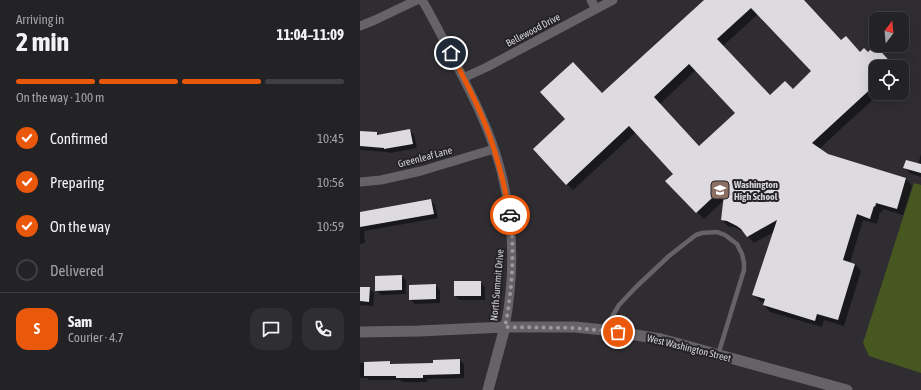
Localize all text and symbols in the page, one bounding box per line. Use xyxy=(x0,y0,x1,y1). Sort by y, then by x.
street label: Bellewood Drive xyxy=(504,11,562,49)
text: Arriving in xyxy=(16,12,64,27)
north arrow xyxy=(869,12,909,52)
map controls xyxy=(869,12,909,100)
text: 11:04–11:09 xyxy=(276,26,344,43)
text: 2 min xyxy=(16,27,69,57)
pin xyxy=(434,36,468,70)
icon: home xyxy=(440,42,462,64)
button: locate xyxy=(869,60,909,100)
text: On the way · 100 m xyxy=(16,90,104,105)
icon: check xyxy=(16,127,38,149)
text: Confirmed xyxy=(50,130,108,147)
text: 10:45 xyxy=(317,131,344,146)
street label: Greenleaf Lane xyxy=(397,144,454,170)
icon: check xyxy=(16,171,38,193)
text: Preparing xyxy=(50,174,104,191)
text: 10:56 xyxy=(317,175,344,190)
school or university icon: Washington High School xyxy=(709,179,731,201)
place label: Washington High School xyxy=(733,179,778,202)
courier xyxy=(490,195,530,235)
icon: car xyxy=(499,204,521,226)
icon: check xyxy=(16,215,38,237)
text: On the way xyxy=(50,218,111,235)
text: 10:59 xyxy=(317,219,344,234)
street label: North Summit Drive xyxy=(488,248,506,321)
text: Delivered xyxy=(50,262,104,279)
button: chat xyxy=(250,308,292,350)
button: phone xyxy=(302,308,344,350)
text: Sam xyxy=(68,313,92,330)
pin xyxy=(601,315,635,349)
text: S xyxy=(34,320,40,337)
icon: bag xyxy=(607,321,629,343)
text: Courier · 4.7 xyxy=(68,330,124,345)
street label: West Washington Street xyxy=(646,332,732,364)

